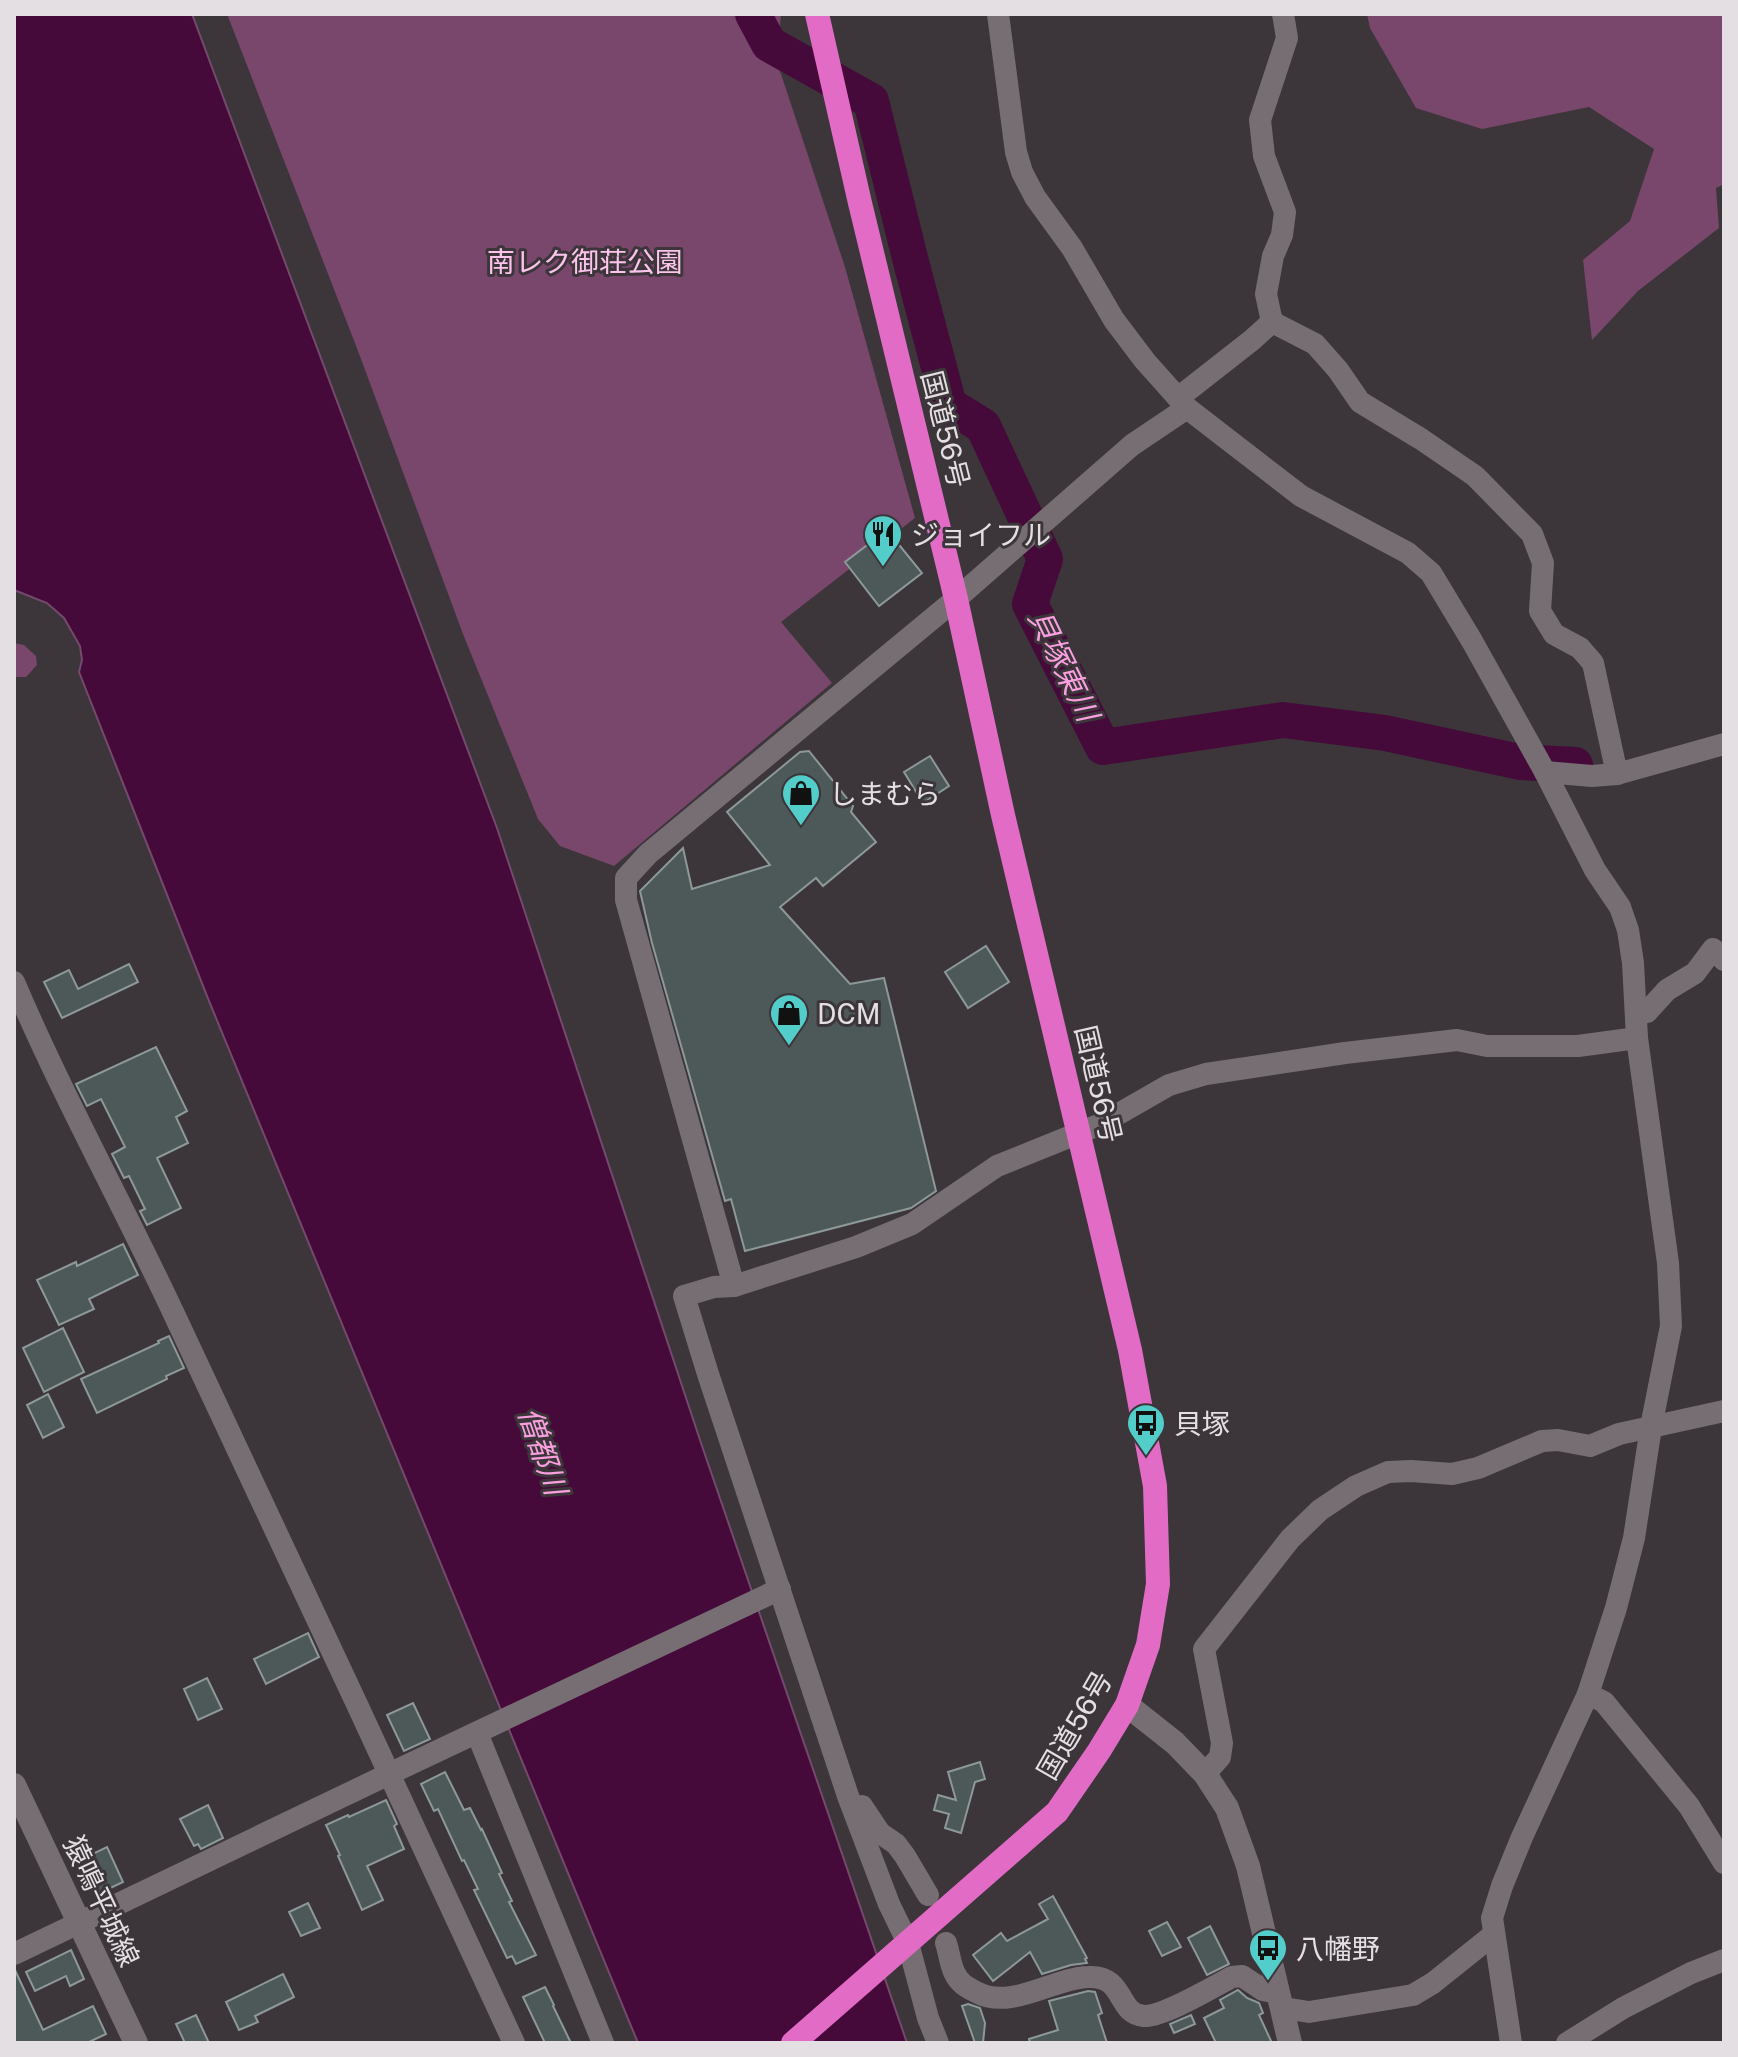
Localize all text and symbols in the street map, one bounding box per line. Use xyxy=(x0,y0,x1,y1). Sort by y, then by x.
park label: 南レク御荘公園 xyxy=(487,245,683,278)
street label: 国道56号 xyxy=(916,367,976,491)
restaurant icon: ジョイフル xyxy=(862,513,904,568)
place label: ジョイフル xyxy=(911,518,1051,551)
water label: 貝塚東川 xyxy=(1022,603,1108,730)
shop icon: しまむら xyxy=(780,772,822,827)
place label: しまむら xyxy=(829,777,941,810)
shop icon: DCM xyxy=(768,992,810,1047)
place label: DCM xyxy=(817,997,881,1030)
street label: 国道56号 xyxy=(1069,1022,1129,1146)
bus stop icon: 貝塚 xyxy=(1125,1402,1167,1457)
water label: 僧都川 xyxy=(511,1403,576,1502)
place label: 貝塚 xyxy=(1174,1407,1230,1440)
street label: 国道56号 xyxy=(1030,1665,1118,1785)
street label: 猿鳴平城線 xyxy=(57,1831,147,1971)
bus stop icon: 八幡野 xyxy=(1247,1927,1289,1982)
place label: 八幡野 xyxy=(1296,1932,1380,1965)

